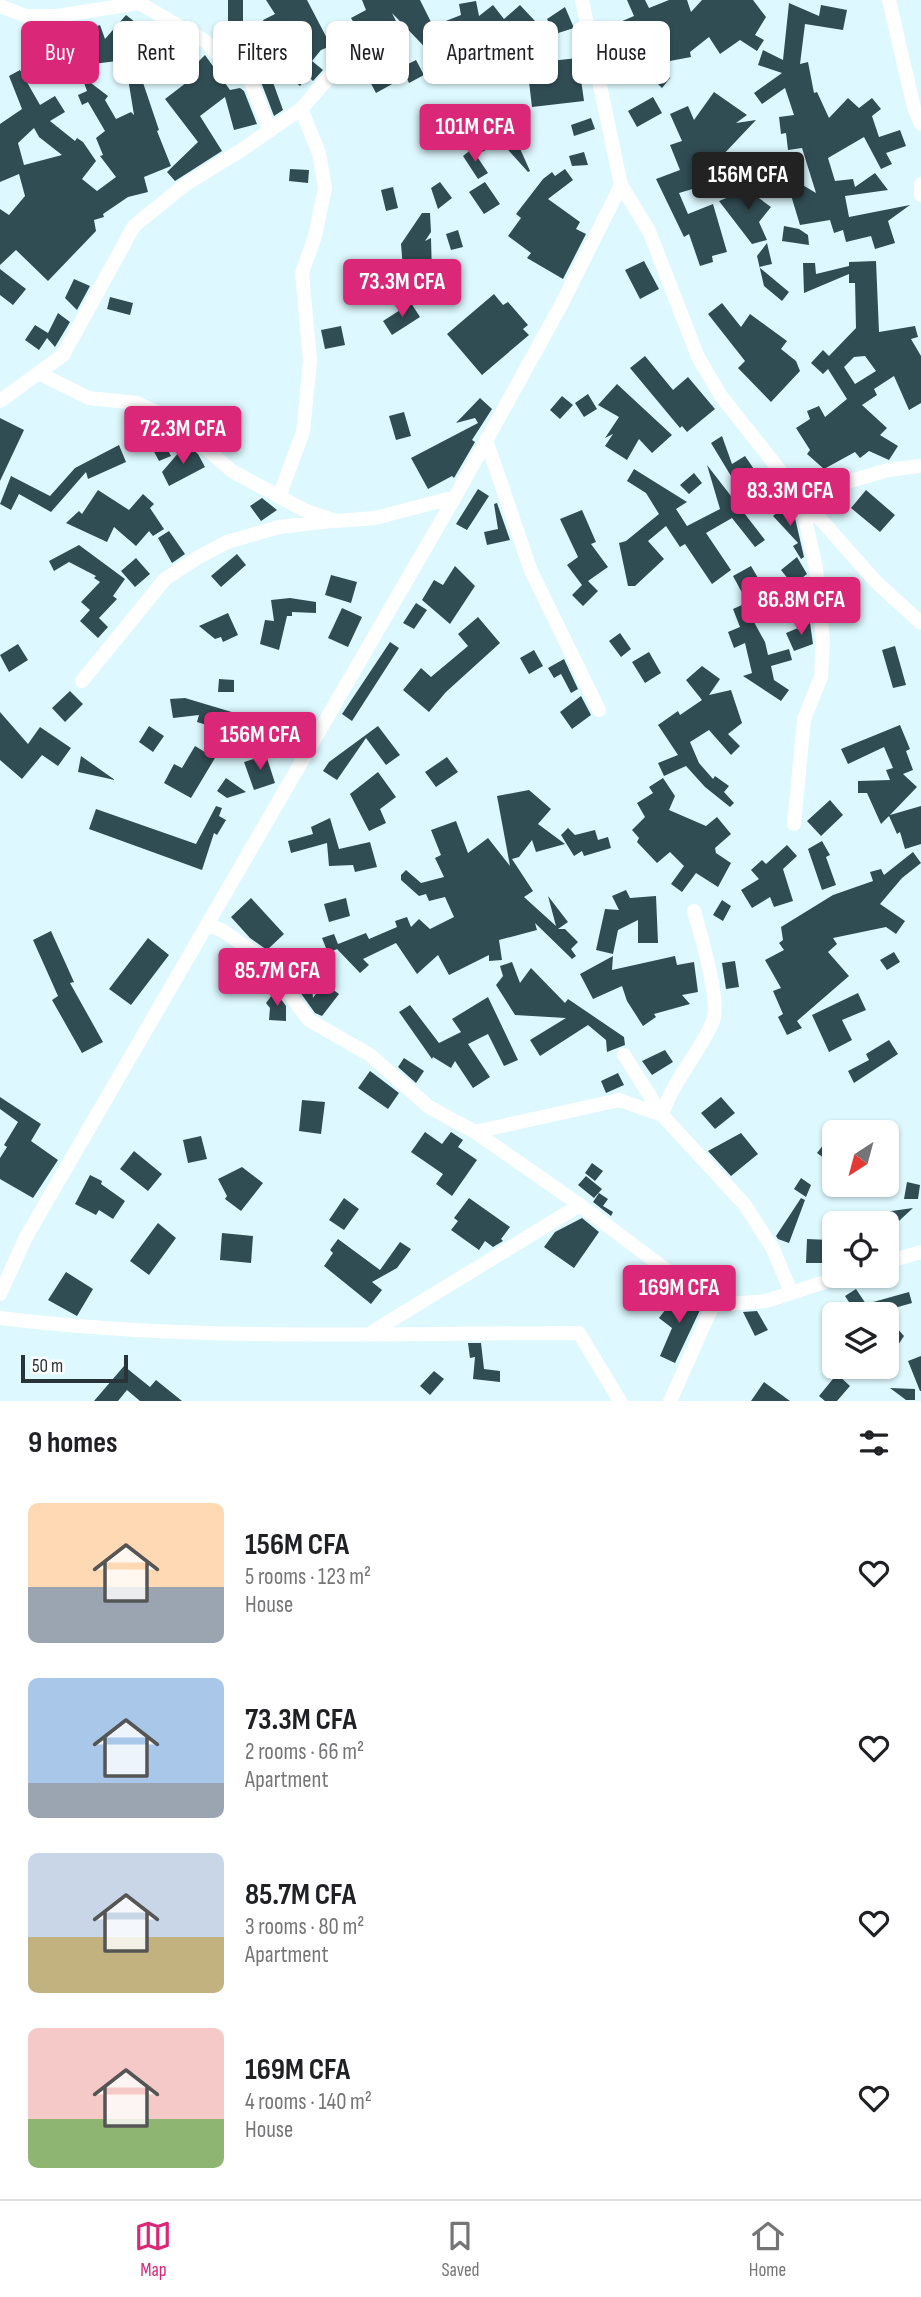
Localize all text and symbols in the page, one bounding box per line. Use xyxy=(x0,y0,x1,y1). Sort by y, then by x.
chip: Buy xyxy=(21,21,99,84)
chip: Rent xyxy=(113,21,199,84)
chip: Filters xyxy=(213,21,312,84)
chip: New xyxy=(326,21,409,84)
chip: Apartment xyxy=(423,21,558,84)
chip: House xyxy=(572,21,670,84)
pin: 101M CFA xyxy=(403,104,547,164)
text: 101M CFA xyxy=(436,113,514,141)
pin: 156M CFA xyxy=(676,152,820,212)
text: 156M CFA xyxy=(708,161,788,189)
pin: 73.3M CFA xyxy=(322,260,482,319)
text: 73.3M CFA xyxy=(359,268,445,296)
pin: 72.3M CFA xyxy=(103,406,263,466)
text: 72.3M CFA xyxy=(140,415,226,443)
pin: 83.3M CFA xyxy=(710,468,870,528)
text: 83.3M CFA xyxy=(747,477,833,505)
pin: 86.8M CFA xyxy=(721,578,881,637)
text: 86.8M CFA xyxy=(757,586,845,614)
pin: 156M CFA xyxy=(188,712,332,772)
text: 156M CFA xyxy=(220,721,300,749)
pin: 85.7M CFA xyxy=(197,948,357,1008)
text: 85.7M CFA xyxy=(234,957,320,985)
north arrow xyxy=(822,1120,900,1197)
map controls xyxy=(822,1120,899,1379)
button: locate xyxy=(822,1211,899,1288)
pin: 169M CFA xyxy=(607,1266,751,1325)
text: 169M CFA xyxy=(639,1274,719,1302)
button: layers xyxy=(822,1302,899,1379)
scale bar xyxy=(21,1352,128,1384)
text: 50 m xyxy=(32,1355,63,1378)
icon: filters xyxy=(855,1424,893,1462)
text: 9 homes xyxy=(28,1425,118,1461)
text: 156M CFA xyxy=(245,1527,349,1563)
icon: home xyxy=(84,1531,168,1615)
icon: heart xyxy=(855,1554,893,1592)
text: 5 rooms · 123 m² xyxy=(245,1563,371,1591)
text: House xyxy=(245,1591,293,1619)
text: 73.3M CFA xyxy=(245,1702,357,1738)
icon: home xyxy=(84,1706,168,1790)
icon: heart xyxy=(855,1729,893,1767)
text: 2 rooms · 66 m² xyxy=(245,1738,364,1766)
text: Apartment xyxy=(245,1766,329,1794)
text: 85.7M CFA xyxy=(245,1877,356,1913)
icon: home xyxy=(84,1881,168,1965)
icon: heart xyxy=(855,1904,893,1942)
text: 3 rooms · 80 m² xyxy=(245,1913,364,1941)
text: Apartment xyxy=(245,1941,329,1969)
text: 169M CFA xyxy=(245,2052,350,2088)
icon: home xyxy=(84,2056,168,2140)
icon: heart xyxy=(855,2079,893,2117)
text: 4 rooms · 140 m² xyxy=(245,2088,372,2116)
text: House xyxy=(245,2116,293,2144)
tab: Map xyxy=(134,2217,172,2282)
tab: Saved xyxy=(441,2217,480,2282)
tab: Home xyxy=(749,2217,787,2282)

